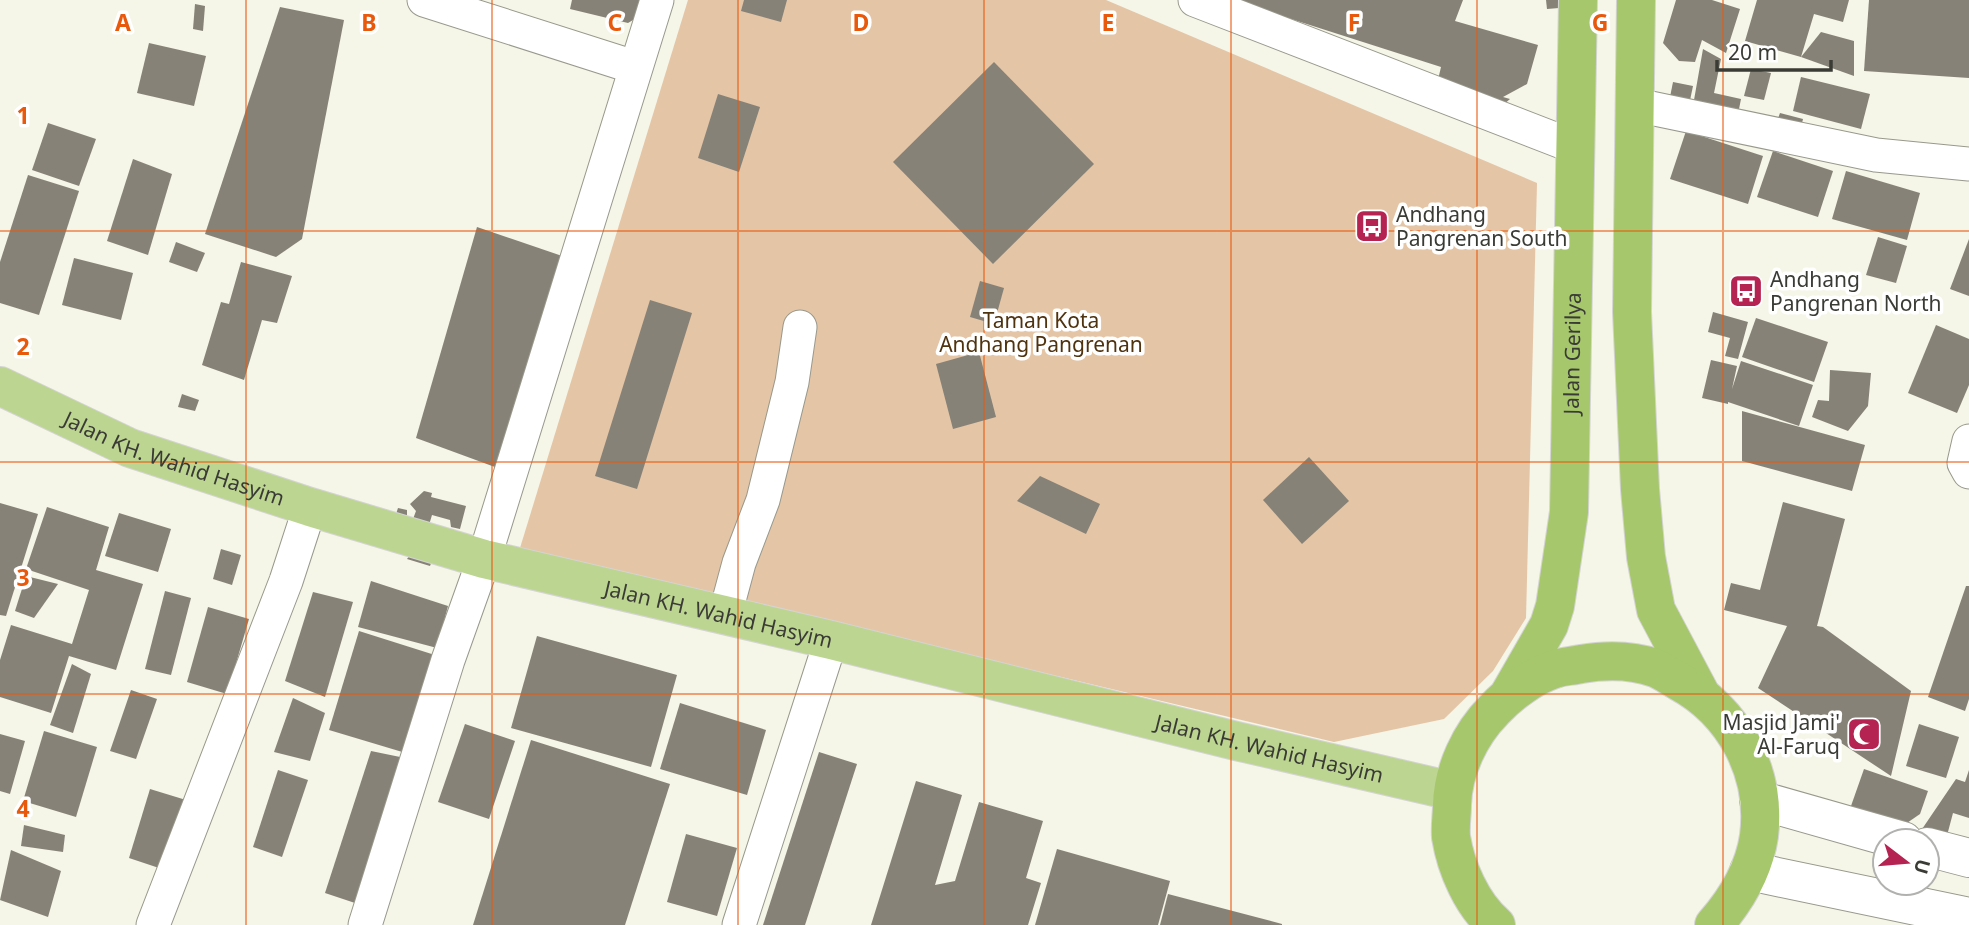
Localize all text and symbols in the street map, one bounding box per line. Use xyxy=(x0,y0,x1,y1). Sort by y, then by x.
text: A xyxy=(115,6,131,38)
text: B xyxy=(361,6,377,38)
text: C xyxy=(608,6,623,38)
text: D xyxy=(853,6,869,38)
text: E xyxy=(1102,6,1114,38)
text: F xyxy=(1348,6,1360,38)
text: G xyxy=(1592,6,1608,38)
scale bar xyxy=(1717,28,1831,72)
text: 20 m xyxy=(1728,38,1777,66)
text: 1 xyxy=(16,99,30,131)
place label: Andhang Pangrenan South xyxy=(1396,200,1567,252)
bus stop icon: Andhang Pangrenan South xyxy=(1353,207,1391,245)
place label: Andhang Pangrenan North xyxy=(1770,265,1942,317)
bus stop icon: Andhang Pangrenan North xyxy=(1727,272,1765,310)
street label: Jalan Gerilya xyxy=(1557,292,1587,417)
park label: Taman Kota Andhang Pangrenan xyxy=(939,306,1143,358)
text: 2 xyxy=(16,330,30,362)
street label: Jalan KH. Wahid Hasyim xyxy=(57,404,288,512)
text: 3 xyxy=(16,561,30,593)
street label: Jalan KH. Wahid Hasyim xyxy=(600,573,836,654)
street label: Jalan KH. Wahid Hasyim xyxy=(1150,707,1386,789)
place label: Masjid Jami' Al-Faruq xyxy=(1723,708,1840,760)
mosque icon: Masjid Jami' Al-Faruq xyxy=(1845,715,1883,753)
text: 4 xyxy=(16,792,30,824)
north arrow xyxy=(1871,827,1941,897)
text: U xyxy=(1908,856,1937,877)

